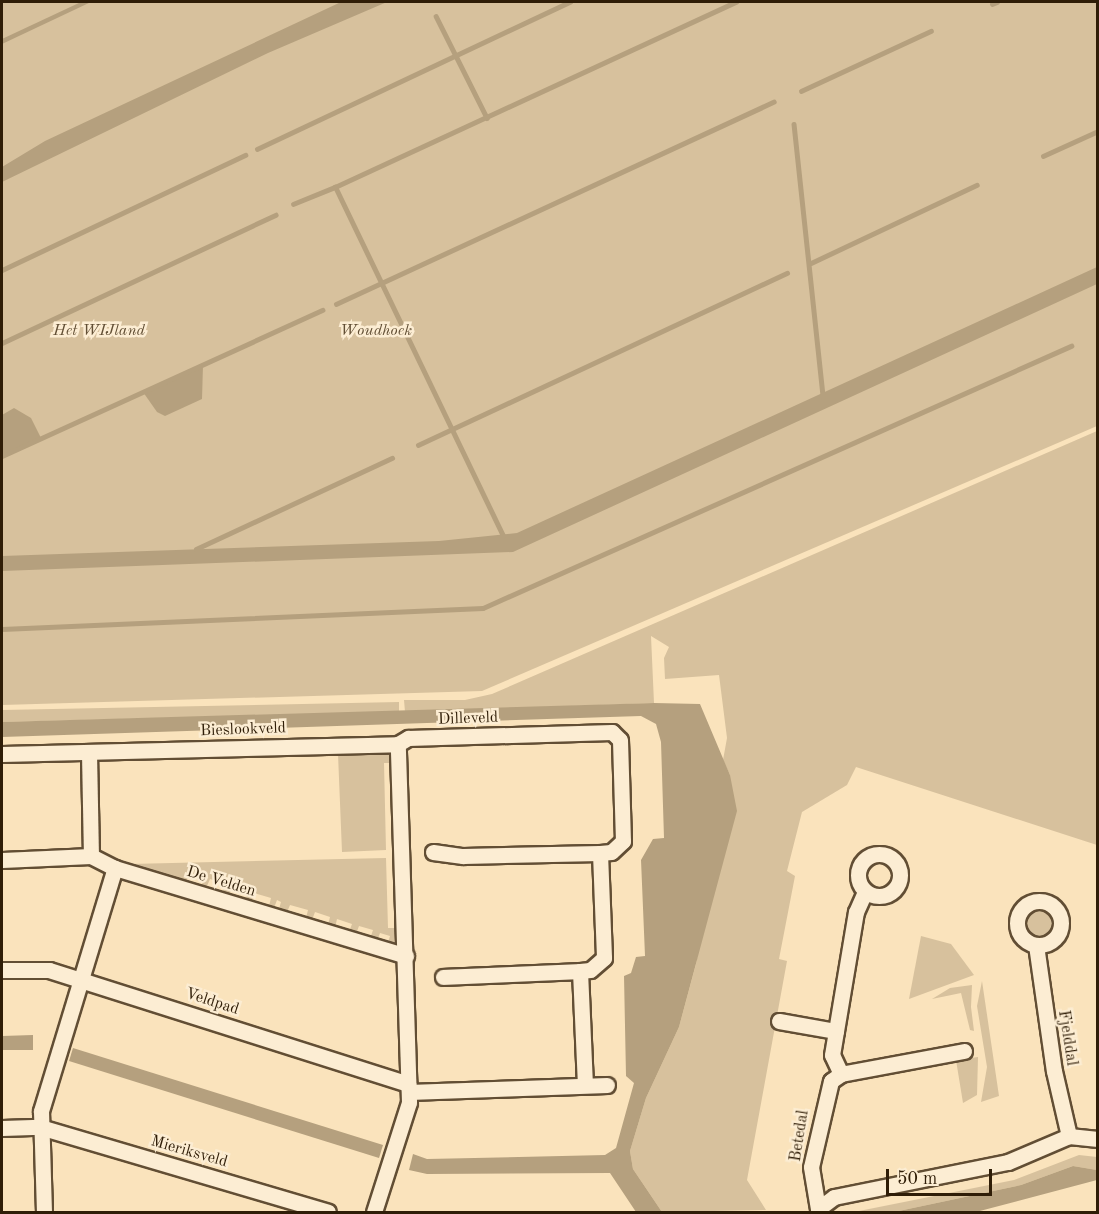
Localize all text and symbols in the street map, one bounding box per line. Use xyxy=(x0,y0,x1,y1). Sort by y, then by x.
park label: Het WIJland xyxy=(53,321,145,341)
park label: Woudhoek xyxy=(340,321,412,341)
street label: Dilleveld xyxy=(437,708,499,730)
street label: Bieslookveld xyxy=(200,719,286,741)
street label: De Velden xyxy=(184,862,258,902)
street label: Veldpad xyxy=(183,984,241,1020)
street label: Fjelddal xyxy=(1053,1009,1081,1067)
street label: Betedal xyxy=(786,1109,814,1163)
street label: Mieriksveld xyxy=(148,1132,230,1172)
scale bar xyxy=(889,1157,996,1195)
text: 50 m xyxy=(897,1170,937,1188)

